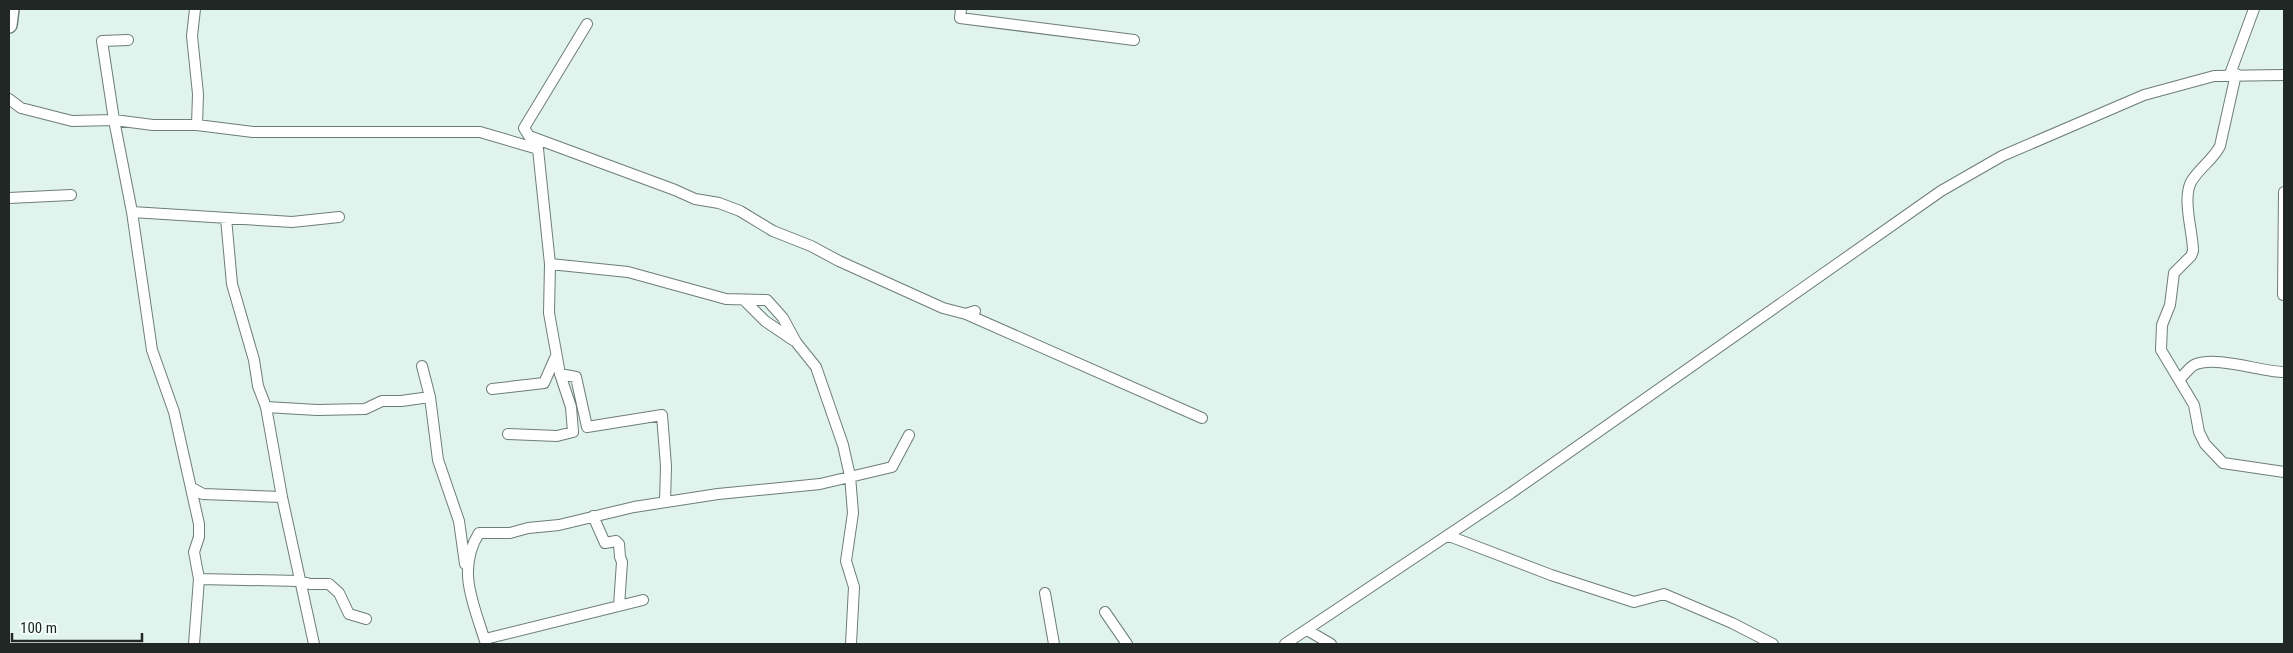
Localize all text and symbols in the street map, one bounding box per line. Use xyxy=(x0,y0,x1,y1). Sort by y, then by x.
scale bar xyxy=(12,610,142,642)
text: 100 m xyxy=(20,619,57,637)

